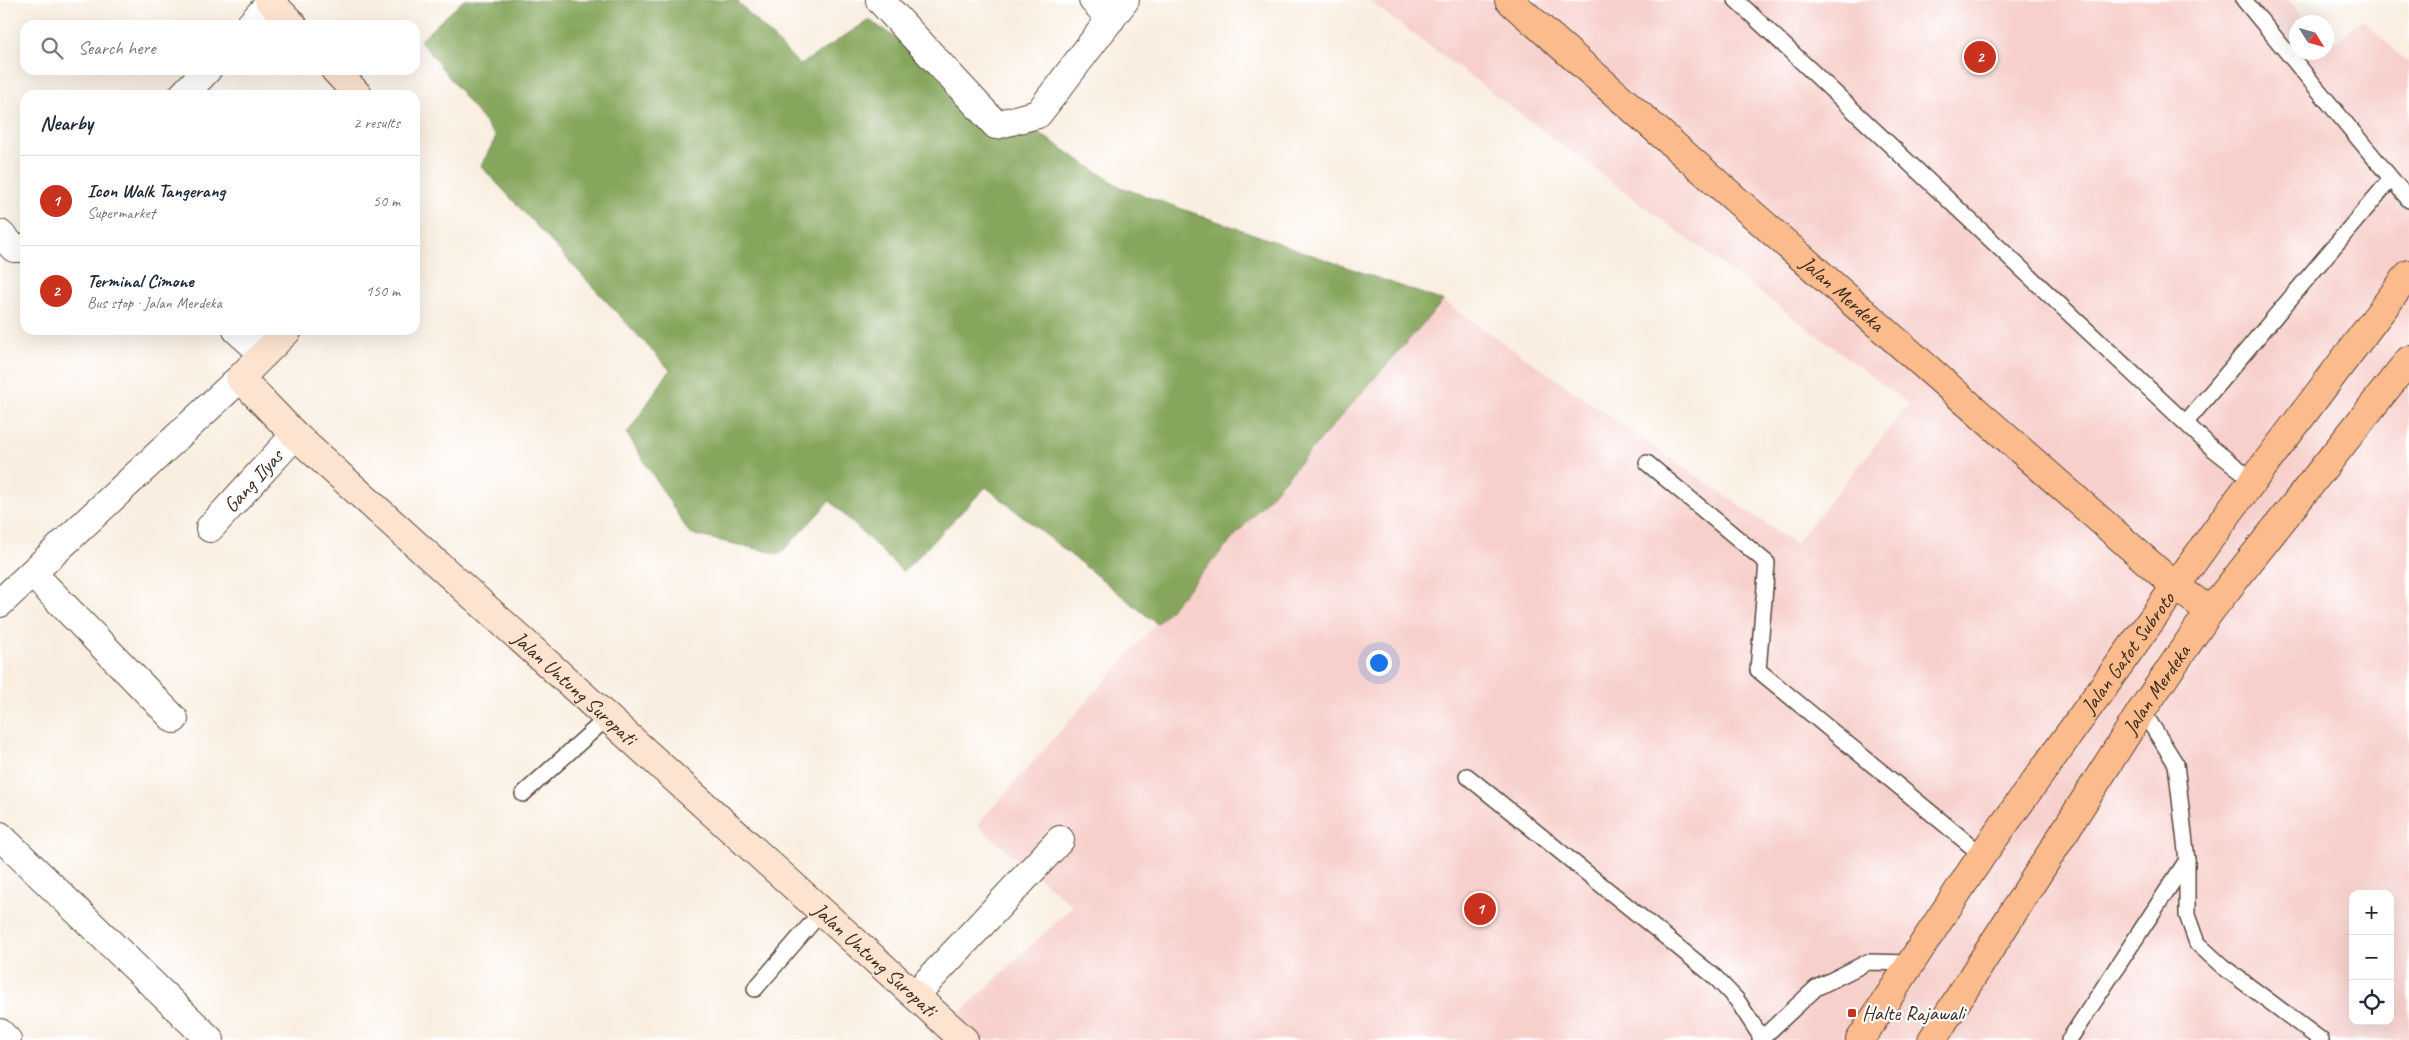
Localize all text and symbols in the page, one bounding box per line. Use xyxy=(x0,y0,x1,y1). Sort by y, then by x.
north arrow xyxy=(2289,15,2334,60)
search box xyxy=(20,20,420,75)
icon: search xyxy=(38,34,66,62)
text: Search here xyxy=(78,36,155,60)
pin: 2 xyxy=(1964,38,1996,76)
text: Nearby xyxy=(40,110,93,136)
text: 2 results xyxy=(353,113,400,133)
text: Icon Walk Tangerang xyxy=(87,179,225,203)
text: 1 xyxy=(52,191,60,211)
text: 50 m xyxy=(373,191,400,211)
text: Supermarket xyxy=(87,203,155,223)
street label: Jalan Merdeka xyxy=(1794,249,1891,338)
text: Terminal Cimone xyxy=(87,269,194,293)
text: 2 xyxy=(52,281,60,301)
text: 150 m xyxy=(366,281,400,301)
text: Bus stop · Jalan Merdeka xyxy=(87,293,222,313)
street label: Gang Ilyas xyxy=(218,442,290,518)
street label: Jalan Gatot Subroto xyxy=(2075,586,2181,719)
street label: Jalan Untung Suropati xyxy=(506,624,644,753)
street label: Jalan Merdeka xyxy=(2116,639,2197,740)
your location xyxy=(1366,650,1392,676)
pin: 1 xyxy=(1464,890,1496,928)
map controls xyxy=(2349,890,2394,1025)
button: + xyxy=(2349,890,2394,935)
street label: Jalan Untung Suropati xyxy=(807,896,945,1024)
button: − xyxy=(2349,935,2394,980)
button: locate xyxy=(2349,980,2394,1025)
place label: Halte Rajawali xyxy=(1862,1000,1968,1026)
marker: Halte Rajawali xyxy=(1846,1007,1858,1019)

